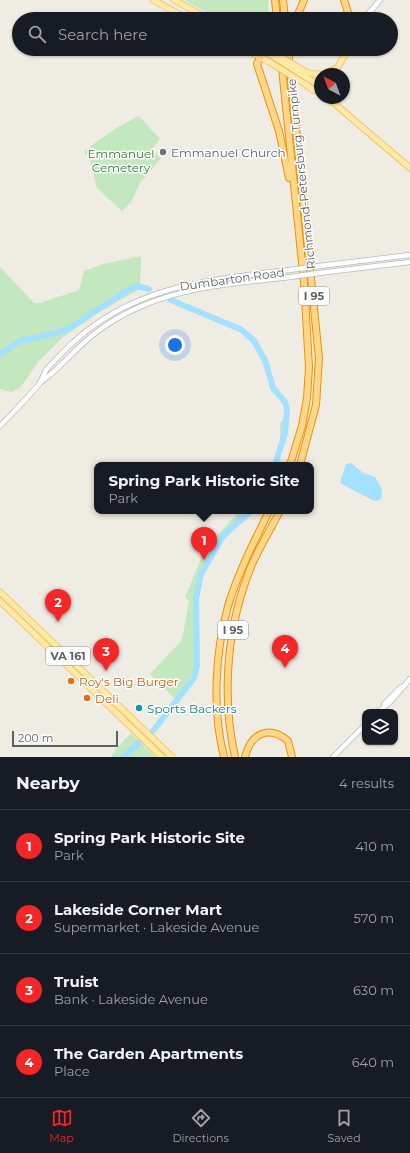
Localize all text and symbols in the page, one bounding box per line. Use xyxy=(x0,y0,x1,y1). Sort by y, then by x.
search box xyxy=(12,12,398,56)
icon: search xyxy=(26,23,48,45)
text: Search here xyxy=(58,25,147,44)
north arrow xyxy=(314,68,350,104)
street label: Richmond-Petersburg Turnpike xyxy=(284,78,318,270)
place label: Emmanuel Church xyxy=(171,145,286,160)
park label: Emmanuel Cemetery xyxy=(87,146,155,175)
marker: Emmanuel Church xyxy=(158,147,168,157)
street label: Dumbarton Road xyxy=(179,264,285,294)
road number: I 95 xyxy=(299,287,329,305)
your location xyxy=(165,335,185,355)
popup xyxy=(94,462,314,514)
text: Spring Park Historic Site xyxy=(108,471,300,490)
text: Park xyxy=(108,490,138,506)
pin: 1 xyxy=(191,527,217,560)
pin: 2 xyxy=(45,589,71,622)
road number: I 95 xyxy=(218,621,248,639)
pin: 4 xyxy=(272,635,298,668)
pin: 3 xyxy=(93,638,119,671)
road number: VA 161 xyxy=(46,647,90,665)
place label: Roy's Big Burger xyxy=(79,674,179,689)
marker: Roy's Big Burger xyxy=(66,676,76,686)
place label: Deli xyxy=(95,691,119,706)
marker: Deli xyxy=(82,693,92,703)
place label: Sports Backers xyxy=(147,701,237,716)
marker: Sports Backers xyxy=(134,703,144,713)
map controls xyxy=(362,709,398,745)
button: layers xyxy=(362,709,398,745)
scale bar xyxy=(12,729,118,748)
text: 200 m xyxy=(18,731,53,745)
text: Nearby xyxy=(16,773,80,793)
text: 4 results xyxy=(339,775,394,791)
text: Spring Park Historic Site xyxy=(54,828,245,847)
text: 1 xyxy=(26,838,32,854)
text: 410 m xyxy=(355,838,394,854)
text: Park xyxy=(54,847,84,863)
text: Lakeside Corner Mart xyxy=(54,900,222,919)
text: 2 xyxy=(25,910,33,926)
text: 570 m xyxy=(354,910,394,926)
text: Supermarket · Lakeside Avenue xyxy=(54,919,259,935)
text: Truist xyxy=(54,972,99,991)
text: 3 xyxy=(25,982,33,998)
text: 630 m xyxy=(353,982,394,998)
text: Bank · Lakeside Avenue xyxy=(54,991,208,1007)
text: The Garden Apartments xyxy=(54,1044,243,1063)
text: 4 xyxy=(25,1054,33,1070)
text: 640 m xyxy=(352,1054,394,1070)
text: Place xyxy=(54,1063,90,1079)
tab: Map xyxy=(49,1107,74,1145)
tab: Directions xyxy=(173,1107,229,1145)
tab: Saved xyxy=(328,1107,361,1145)

